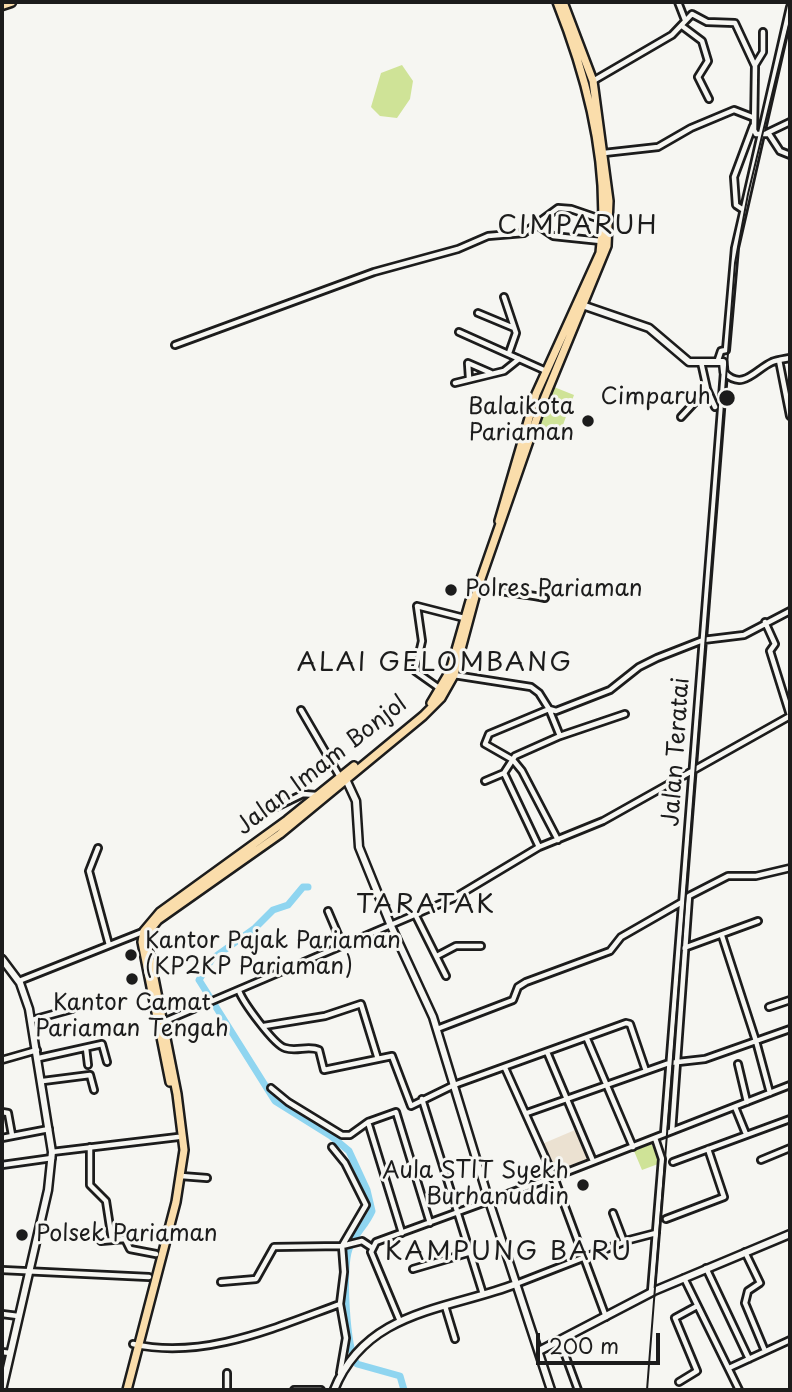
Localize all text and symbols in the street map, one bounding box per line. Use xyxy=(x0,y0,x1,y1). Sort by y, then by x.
district label: CIMPARUH xyxy=(498,211,658,243)
place label: Cimparuh xyxy=(601,384,711,412)
marker: Cimparuh xyxy=(717,388,737,408)
place label: Balaikota Pariaman xyxy=(468,394,574,448)
marker: Balaikota Pariaman xyxy=(580,413,596,429)
place label: Polres Pariaman xyxy=(465,576,643,604)
marker: Polres Pariaman xyxy=(443,582,459,598)
district label: ALAI GELOMBANG xyxy=(300,648,570,680)
street label: Jalan Teratai xyxy=(658,676,696,828)
street label: Jalan Imam Bonjol xyxy=(231,691,413,841)
district label: TARATAK xyxy=(358,890,494,922)
place label: Kantor Pajak Pariaman (KP2KP Pariaman) xyxy=(145,928,401,982)
marker: Kantor Pajak Pariaman (KP2KP Pariaman) xyxy=(123,947,139,963)
marker: Kantor Camat Pariaman Tengah xyxy=(124,971,140,987)
place label: Kantor Camat Pariaman Tengah xyxy=(35,990,229,1044)
place label: Aula STIT Syekh Burhanuddin xyxy=(382,1158,569,1212)
marker: Aula STIT Syekh Burhanuddin xyxy=(575,1177,591,1193)
place label: Polsek Pariaman xyxy=(36,1221,218,1249)
marker: Polsek Pariaman xyxy=(14,1227,30,1243)
district label: KAMPUNG BARU xyxy=(386,1237,632,1269)
scale bar xyxy=(540,1318,664,1362)
text: 200 m xyxy=(549,1329,619,1361)

